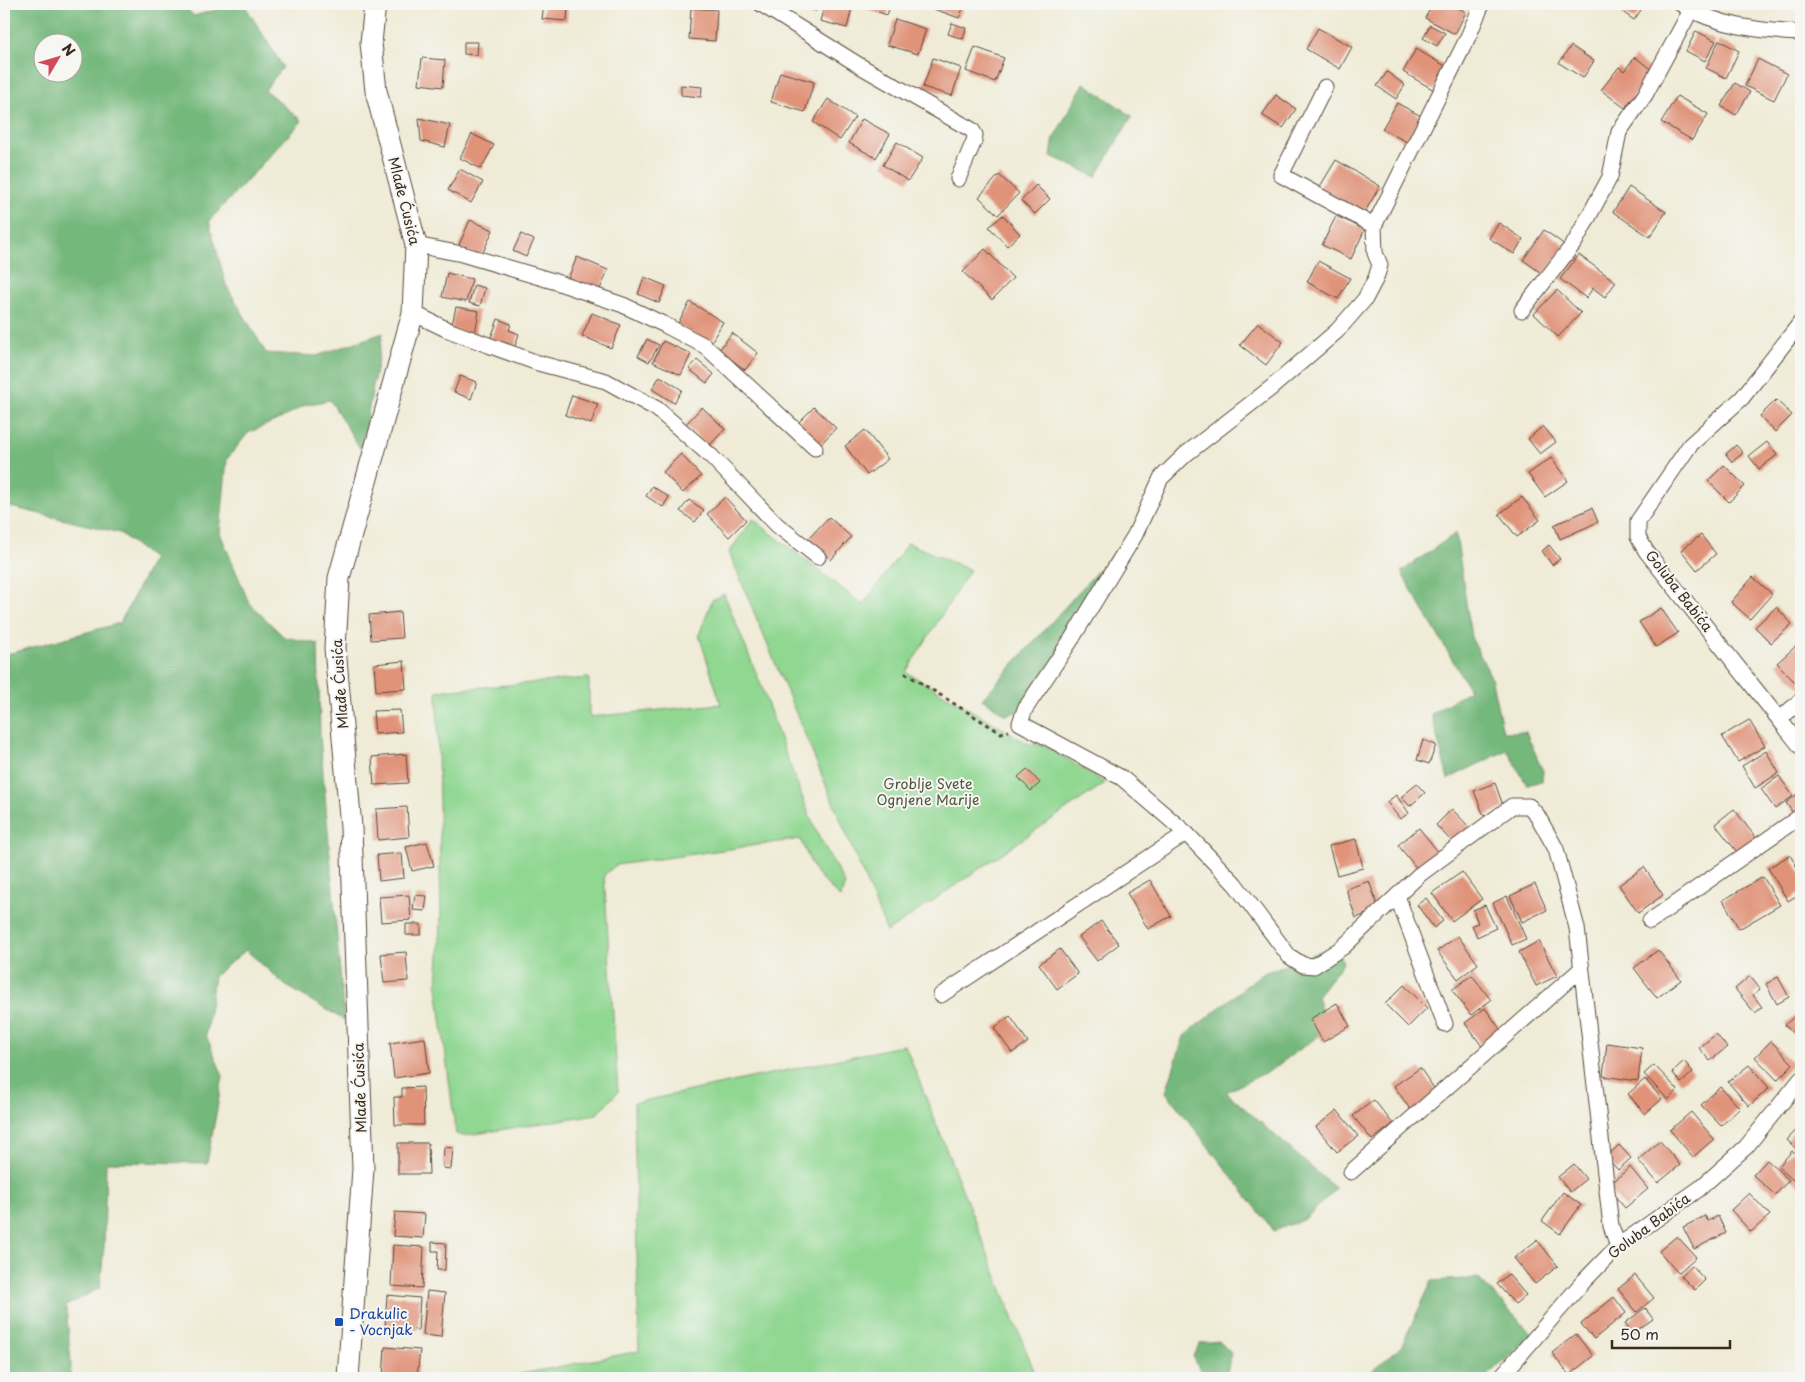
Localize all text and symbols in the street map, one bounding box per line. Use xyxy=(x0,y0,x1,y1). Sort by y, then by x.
north arrow xyxy=(32,32,82,82)
text: N xyxy=(57,39,80,61)
street label: Mlađe Ćusića xyxy=(383,155,426,247)
street label: Goluba Babića xyxy=(1641,545,1718,636)
street label: Mlađe Ćusića xyxy=(326,638,353,730)
park label: Groblje Svete Ognjene Marije xyxy=(877,773,979,810)
street label: Mlađe Ćusića xyxy=(347,1042,372,1133)
street label: Goluba Babića xyxy=(1603,1188,1694,1264)
place label: Drakulic - Vocnjak xyxy=(349,1303,413,1340)
marker: Drakulic - Vocnjak xyxy=(333,1316,345,1328)
scale bar xyxy=(1612,1317,1730,1349)
text: 50 m xyxy=(1620,1322,1659,1345)

